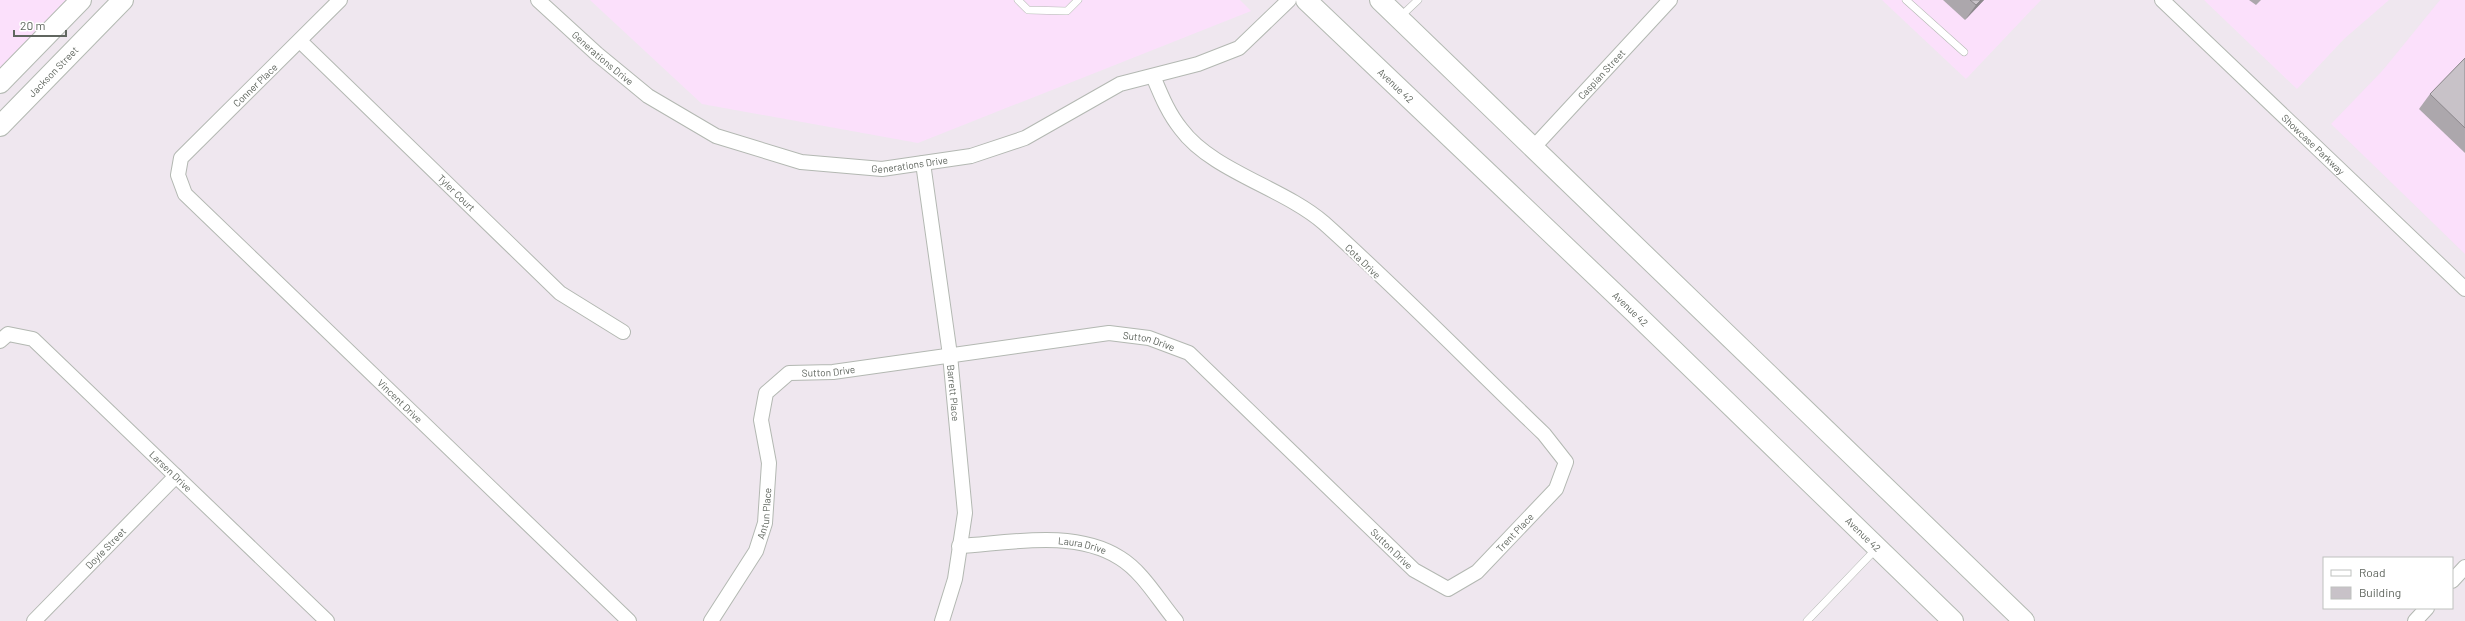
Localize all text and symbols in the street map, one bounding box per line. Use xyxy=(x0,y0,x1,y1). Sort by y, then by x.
scale bar xyxy=(14,12,66,38)
text: 20 m xyxy=(20,18,46,32)
street label: Generations Drive xyxy=(570,28,636,88)
street label: Jackson Street xyxy=(26,44,81,99)
street label: Caspian Street xyxy=(1575,46,1628,102)
street label: Conner Place xyxy=(230,61,280,109)
street label: Avenue 42 xyxy=(1375,66,1416,105)
street label: Showcase Parkway xyxy=(2279,111,2347,177)
street label: Generations Drive xyxy=(871,153,949,175)
street label: Tyler Court xyxy=(435,172,478,214)
street label: Cota Drive xyxy=(1343,241,1383,281)
street label: Avenue 42 xyxy=(1610,289,1651,329)
street label: Sutton Drive xyxy=(1122,329,1177,353)
street label: Sutton Drive xyxy=(802,363,856,379)
street label: Barrett Place xyxy=(945,364,962,422)
street label: Vincent Drive xyxy=(375,376,425,425)
street label: Larsen Drive xyxy=(147,448,195,494)
street label: Antun Place xyxy=(754,487,773,541)
street label: Trent Place xyxy=(1493,511,1536,554)
street label: Avenue 42 xyxy=(1843,514,1884,554)
street label: Doyle Street xyxy=(83,525,128,571)
street label: Sutton Drive xyxy=(1368,526,1415,572)
street label: Laura Drive xyxy=(1058,534,1108,556)
legend xyxy=(2323,557,2453,609)
text: Road xyxy=(2359,565,2386,579)
text: Building xyxy=(2359,585,2401,599)

